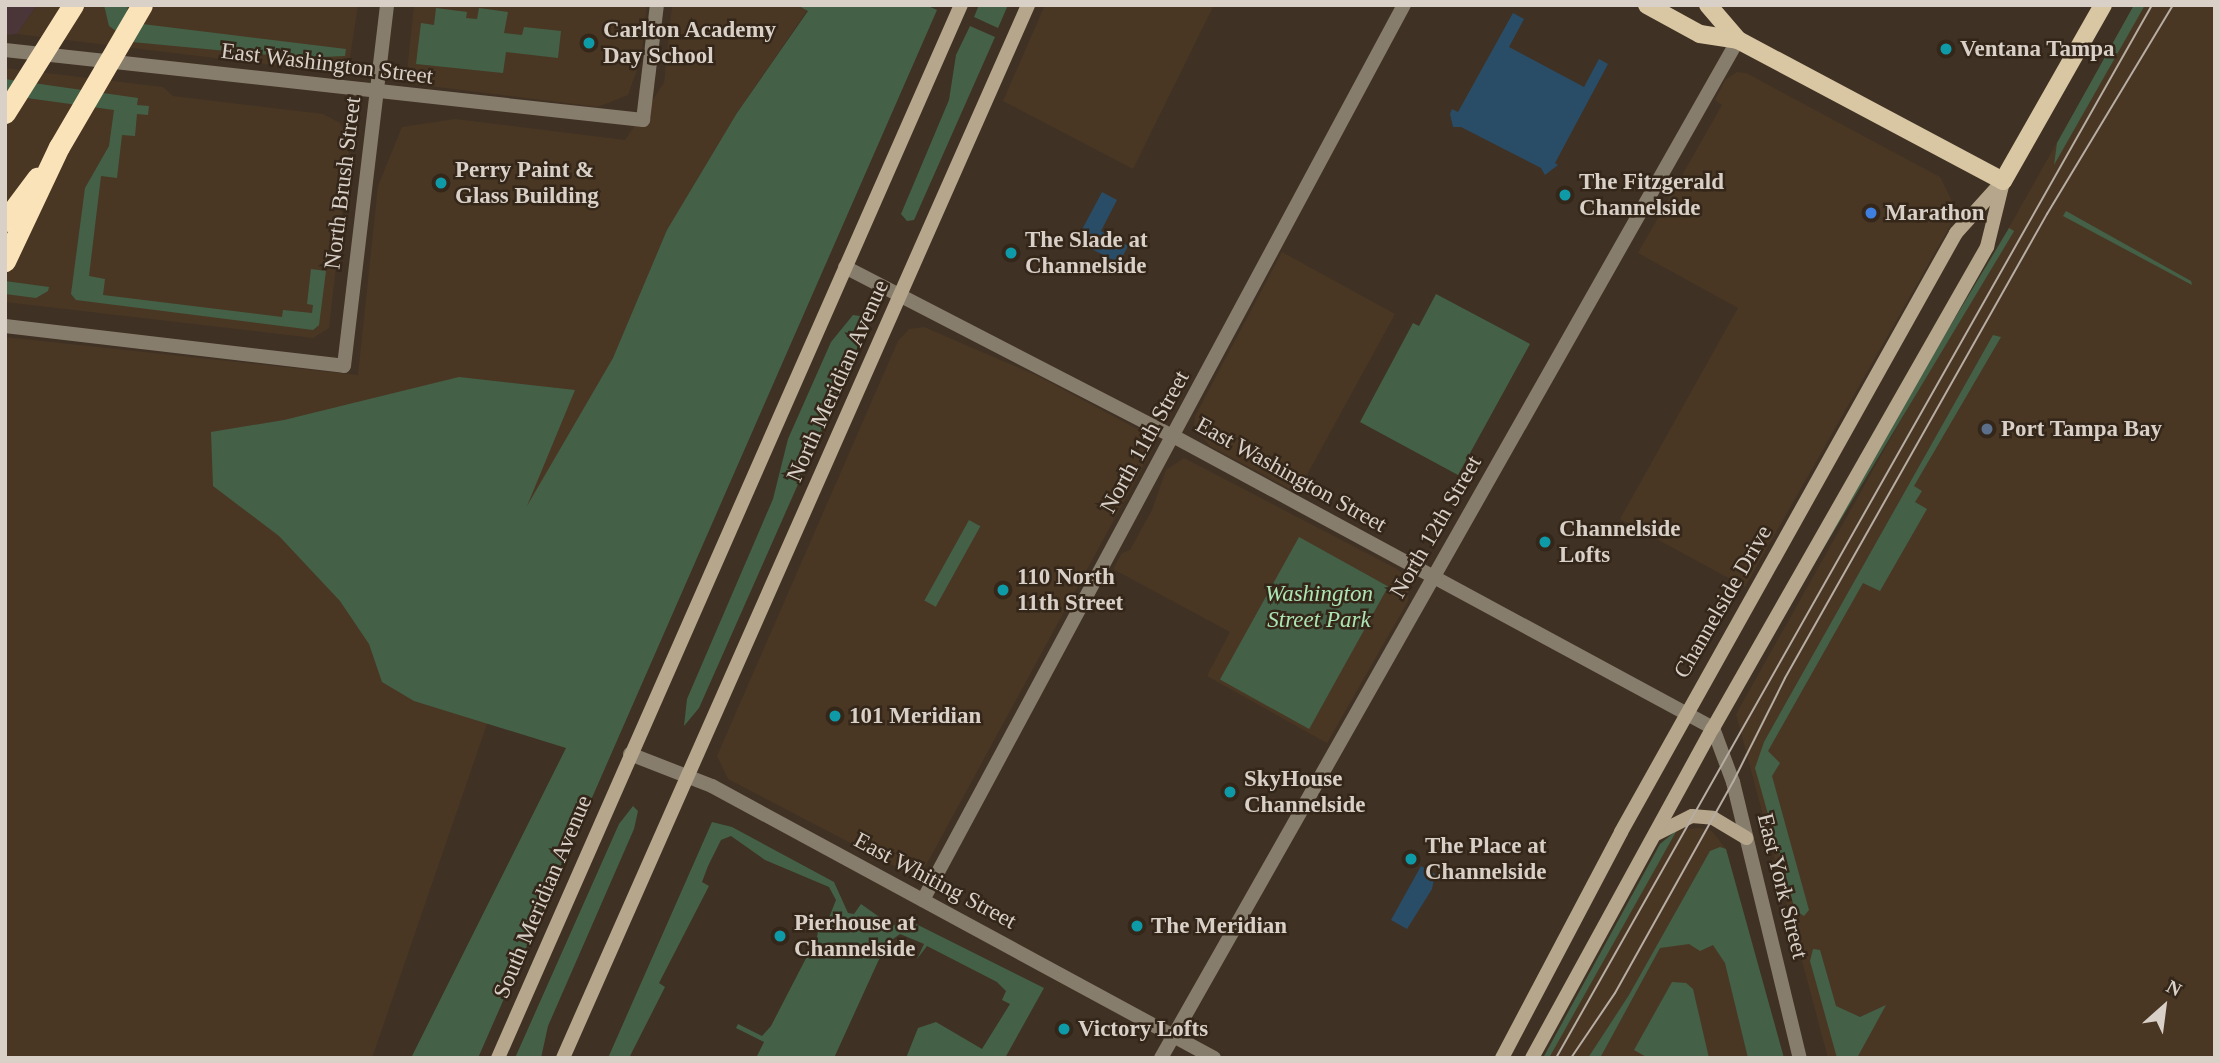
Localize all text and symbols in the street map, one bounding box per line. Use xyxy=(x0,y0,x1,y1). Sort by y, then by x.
place label: Carlton Academy Day School xyxy=(603,16,777,70)
marker: Carlton Academy Day School xyxy=(581,35,597,51)
place label: Ventana Tampa xyxy=(1960,35,2115,63)
street label: East Washington Street xyxy=(219,37,435,91)
marker: Ventana Tampa xyxy=(1938,41,1954,57)
street label: North Brush Street xyxy=(319,95,367,271)
place label: Perry Paint & Glass Building xyxy=(455,156,599,210)
place label: The Fitzgerald Channelside xyxy=(1579,168,1724,222)
marker: Perry Paint & Glass Building xyxy=(433,175,449,191)
marker: The Fitzgerald Channelside xyxy=(1557,187,1573,203)
place label: Marathon xyxy=(1885,199,1985,227)
marker: Marathon xyxy=(1863,205,1879,221)
place label: The Slade at Channelside xyxy=(1025,226,1148,280)
marker: The Slade at Channelside xyxy=(1003,245,1019,261)
street label: North Meridian Avenue xyxy=(781,275,895,487)
street label: North 11th Street xyxy=(1094,366,1196,518)
street label: East Washington Street xyxy=(1191,411,1391,539)
place label: Port Tampa Bay xyxy=(2001,415,2162,443)
marker: Port Tampa Bay xyxy=(1979,421,1995,437)
street label: North 12th Street xyxy=(1384,451,1488,603)
place label: Channelside Lofts xyxy=(1559,515,1680,569)
street label: Channelside Drive xyxy=(1668,521,1778,683)
marker: Channelside Lofts xyxy=(1537,534,1553,550)
place label: 110 North 11th Street xyxy=(1017,563,1123,617)
park label: Washington Street Park xyxy=(1265,580,1373,634)
marker: 110 North 11th Street xyxy=(995,582,1011,598)
place label: 101 Meridian xyxy=(849,702,981,730)
marker: 101 Meridian xyxy=(827,708,843,724)
place label: SkyHouse Channelside xyxy=(1244,765,1365,819)
marker: SkyHouse Channelside xyxy=(1222,784,1238,800)
street label: South Meridian Avenue xyxy=(487,791,599,1003)
street label: East York Street xyxy=(1751,810,1813,962)
street label: East Whiting Street xyxy=(849,827,1021,935)
place label: The Place at Channelside xyxy=(1425,832,1546,886)
marker: The Place at Channelside xyxy=(1403,851,1419,867)
place label: Pierhouse at Channelside xyxy=(794,909,916,963)
place label: The Meridian xyxy=(1151,912,1287,940)
marker: The Meridian xyxy=(1129,918,1145,934)
marker: Pierhouse at Channelside xyxy=(772,928,788,944)
north arrow xyxy=(2129,972,2199,1042)
text: N xyxy=(2163,976,2185,1001)
place label: Victory Lofts xyxy=(1078,1015,1208,1043)
marker: Victory Lofts xyxy=(1056,1021,1072,1037)

